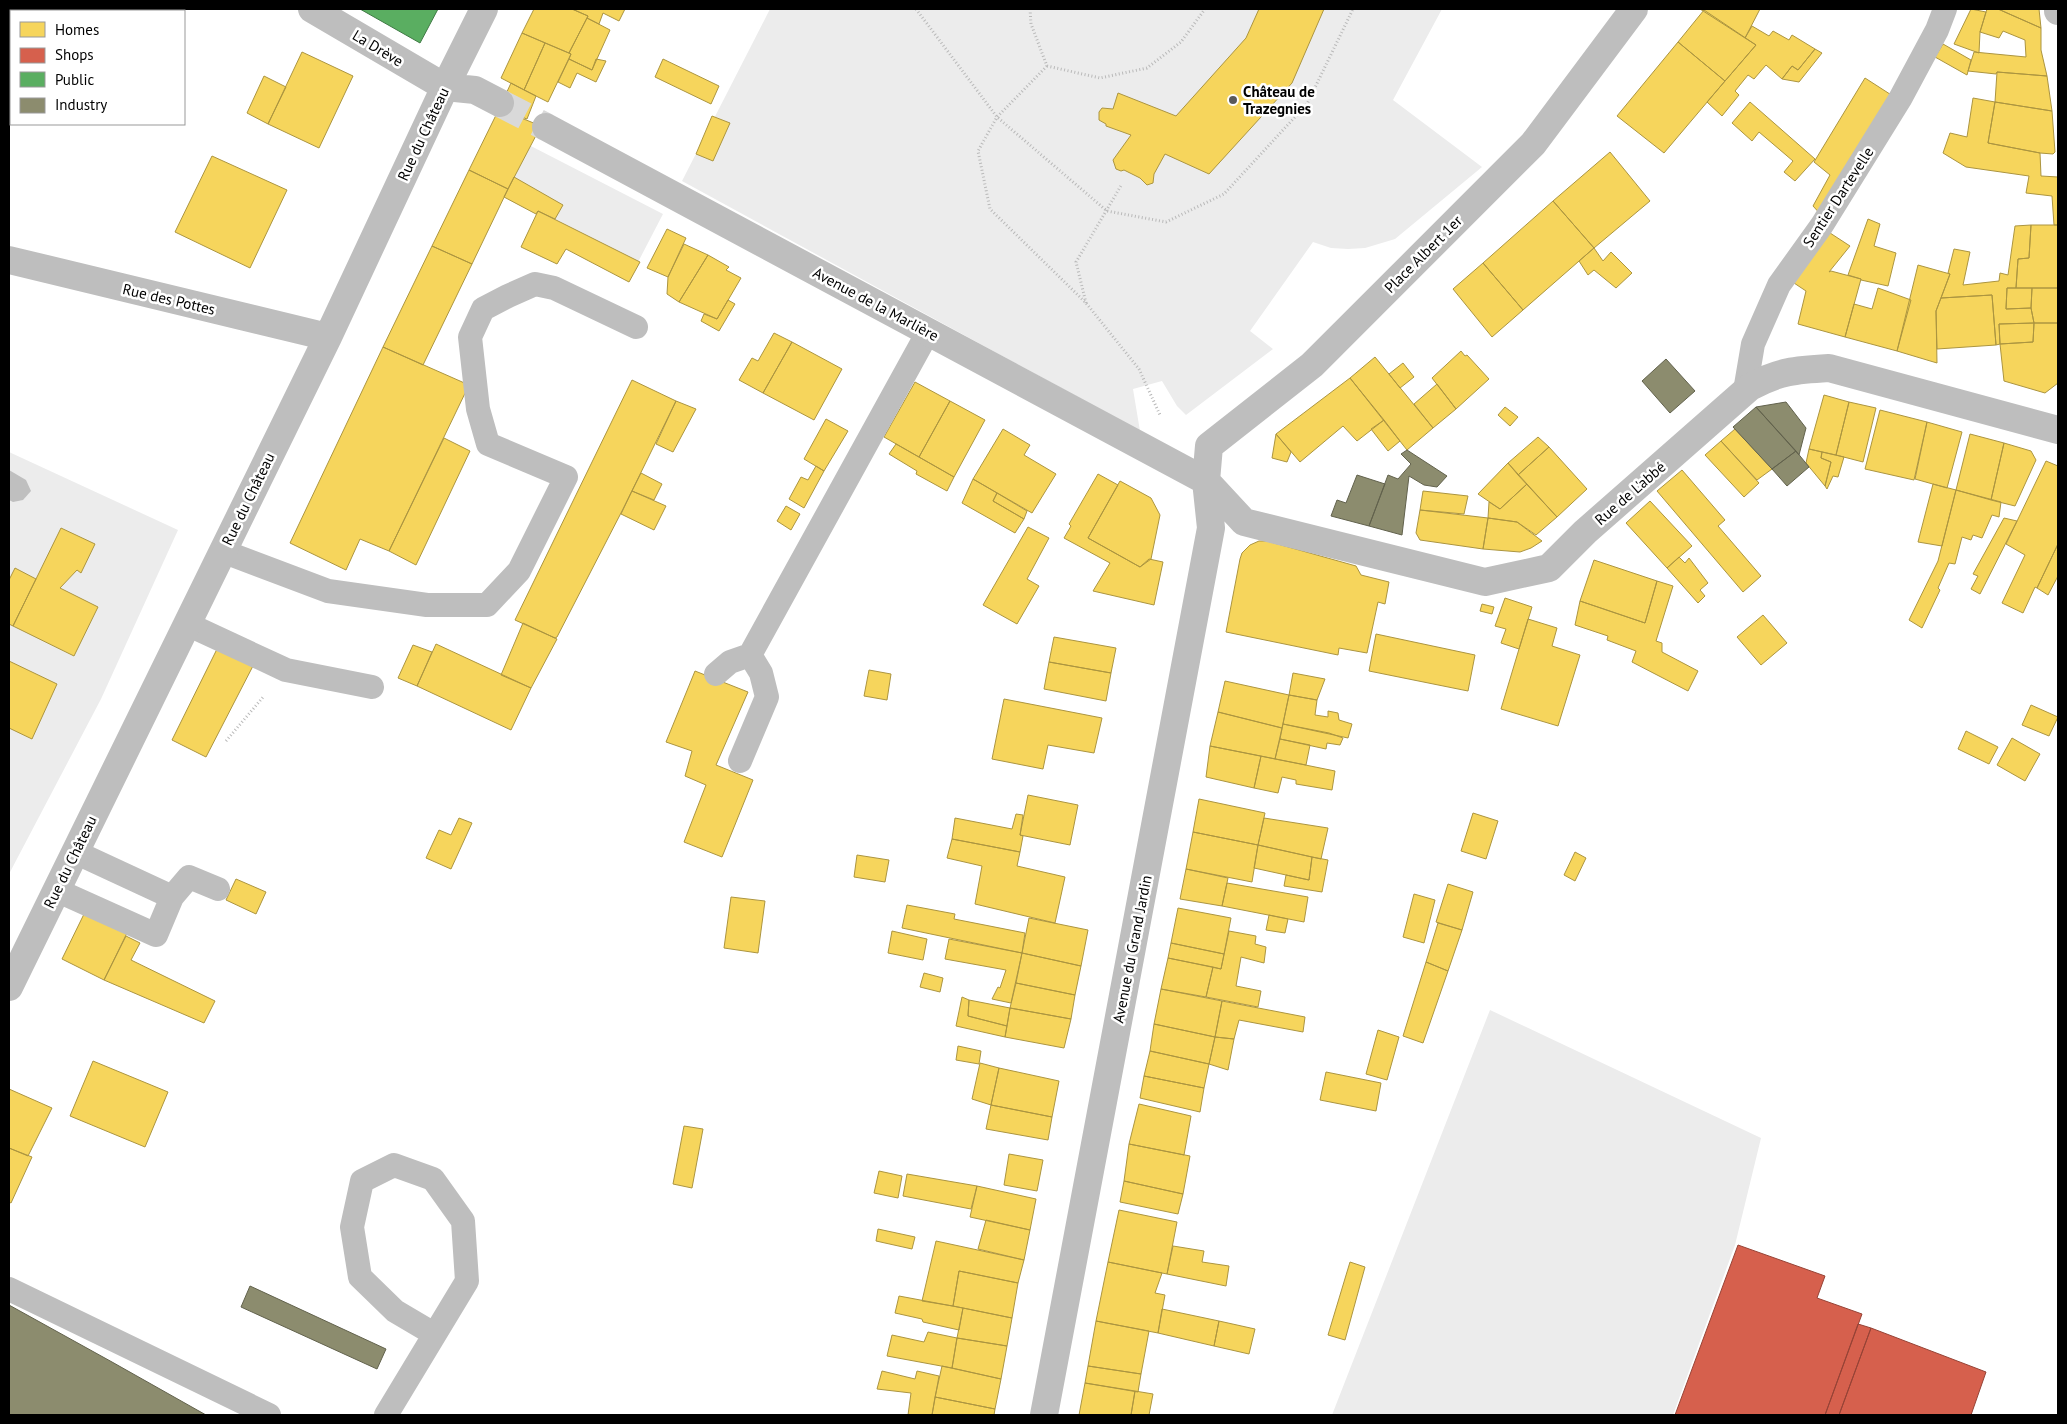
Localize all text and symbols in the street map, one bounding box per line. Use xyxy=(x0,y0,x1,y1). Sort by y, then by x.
legend xyxy=(10,10,185,125)
text: Homes xyxy=(55,20,99,39)
street label: La Drève xyxy=(349,25,407,71)
text: Shops xyxy=(55,45,94,64)
text: Public xyxy=(55,70,94,89)
place label: Château de Trazegnies xyxy=(1243,82,1315,118)
street label: Rue du Château xyxy=(393,84,453,184)
marker: Château de Trazegnies xyxy=(1227,94,1239,106)
text: Industry xyxy=(55,95,107,114)
street label: Sentier Dartevelle xyxy=(1799,143,1877,251)
street label: Place Albert 1er xyxy=(1380,211,1466,297)
street label: Avenue de la Marlière xyxy=(810,263,942,345)
street label: Rue des Pottes xyxy=(121,279,217,319)
street label: Rue du Château xyxy=(217,449,279,549)
street label: Rue de L'abbé xyxy=(1591,457,1669,529)
street label: Rue du Château xyxy=(39,812,101,912)
street label: Avenue du Grand Jardin xyxy=(1108,873,1156,1025)

